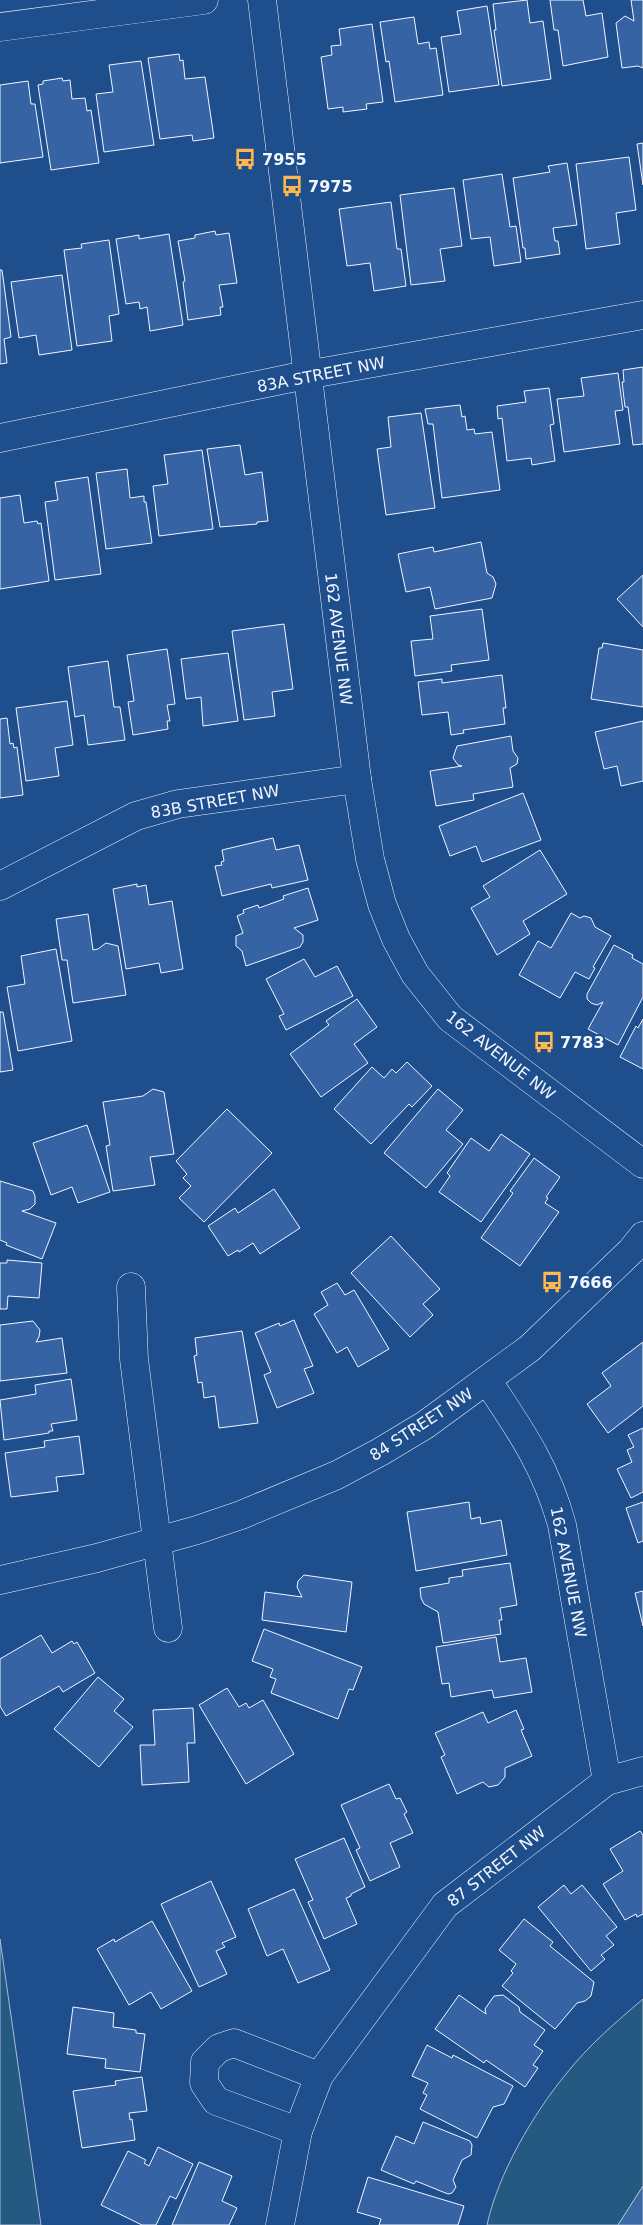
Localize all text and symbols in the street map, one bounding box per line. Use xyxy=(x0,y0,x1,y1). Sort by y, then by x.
bus stop icon: 7955 xyxy=(232,146,258,172)
place label: 7955 xyxy=(262,150,307,169)
bus stop icon: 7975 xyxy=(279,173,305,199)
place label: 7975 xyxy=(308,177,353,196)
street label: 83A STREET NW xyxy=(255,353,387,396)
street label: 162 AVENUE NW xyxy=(321,572,356,707)
street label: 83B STREET NW xyxy=(149,781,281,822)
street label: 162 AVENUE NW xyxy=(442,1007,559,1104)
bus stop icon: 7783 xyxy=(531,1029,557,1055)
place label: 7783 xyxy=(560,1033,605,1052)
bus stop icon: 7666 xyxy=(539,1269,565,1295)
place label: 7666 xyxy=(568,1273,613,1292)
street label: 84 STREET NW xyxy=(366,1384,477,1465)
street label: 162 AVENUE NW xyxy=(546,1505,591,1639)
street label: 87 STREET NW xyxy=(443,1822,549,1911)

